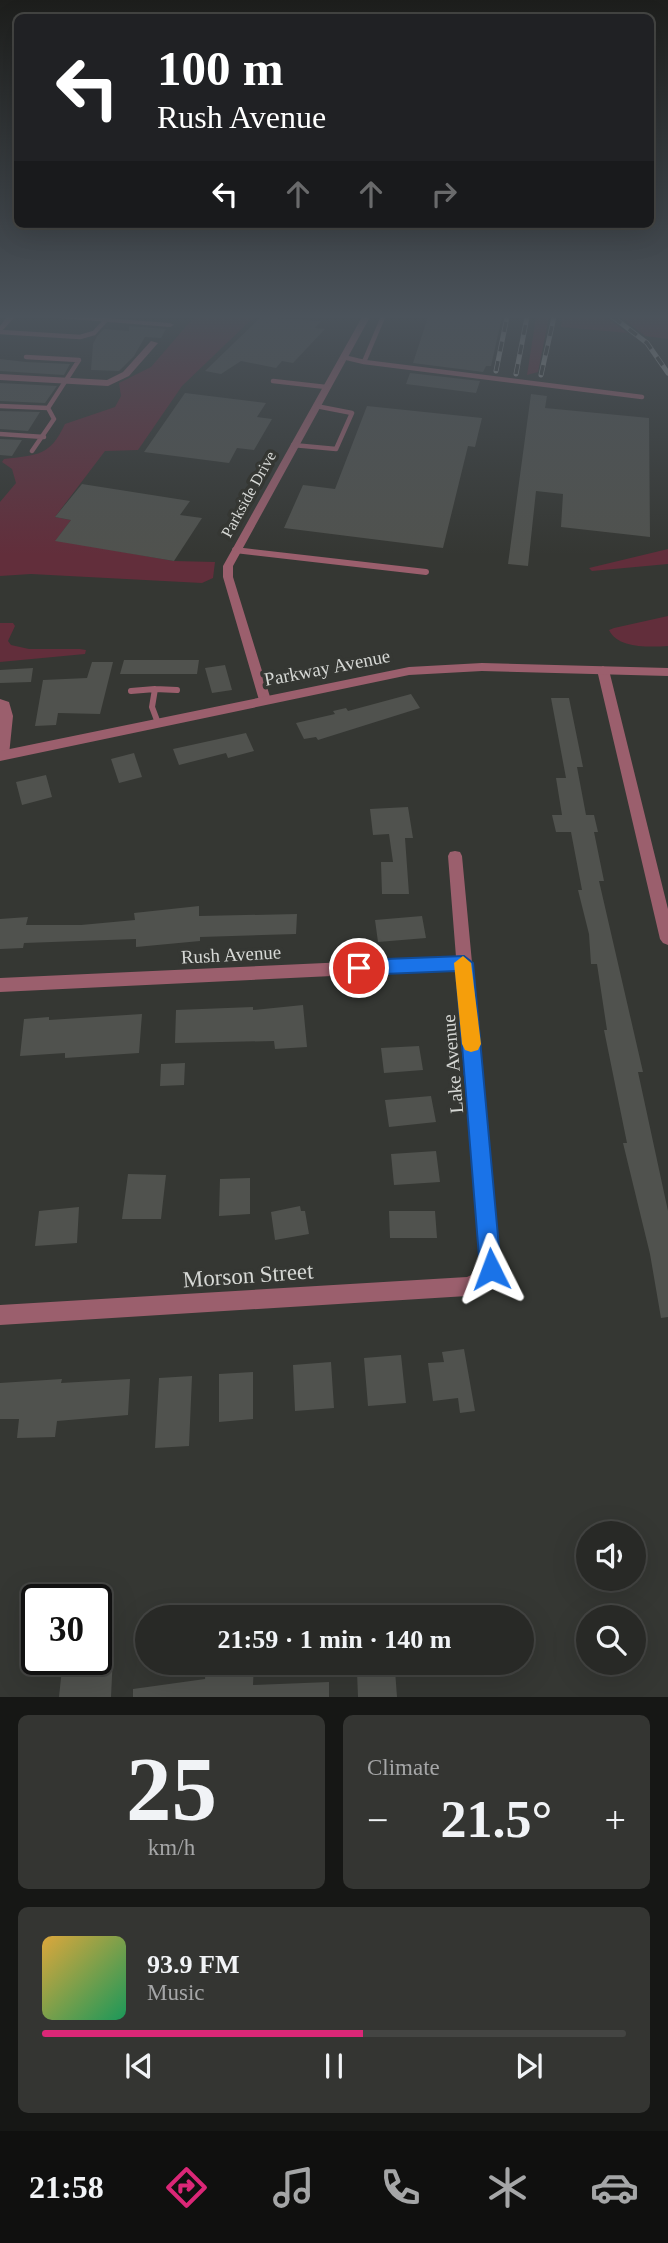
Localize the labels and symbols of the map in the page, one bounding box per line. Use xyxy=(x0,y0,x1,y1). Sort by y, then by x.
street label: Parkside Drive xyxy=(218,448,279,540)
street label: Parkway Avenue xyxy=(262,645,392,690)
pin xyxy=(329,938,389,998)
street label: Rush Avenue xyxy=(180,941,282,968)
street label: Lake Avenue xyxy=(438,1014,467,1114)
position arrow xyxy=(454,1232,528,1306)
street label: Morson Street xyxy=(182,1258,315,1293)
speed limit sign: 30 xyxy=(21,1584,112,1675)

